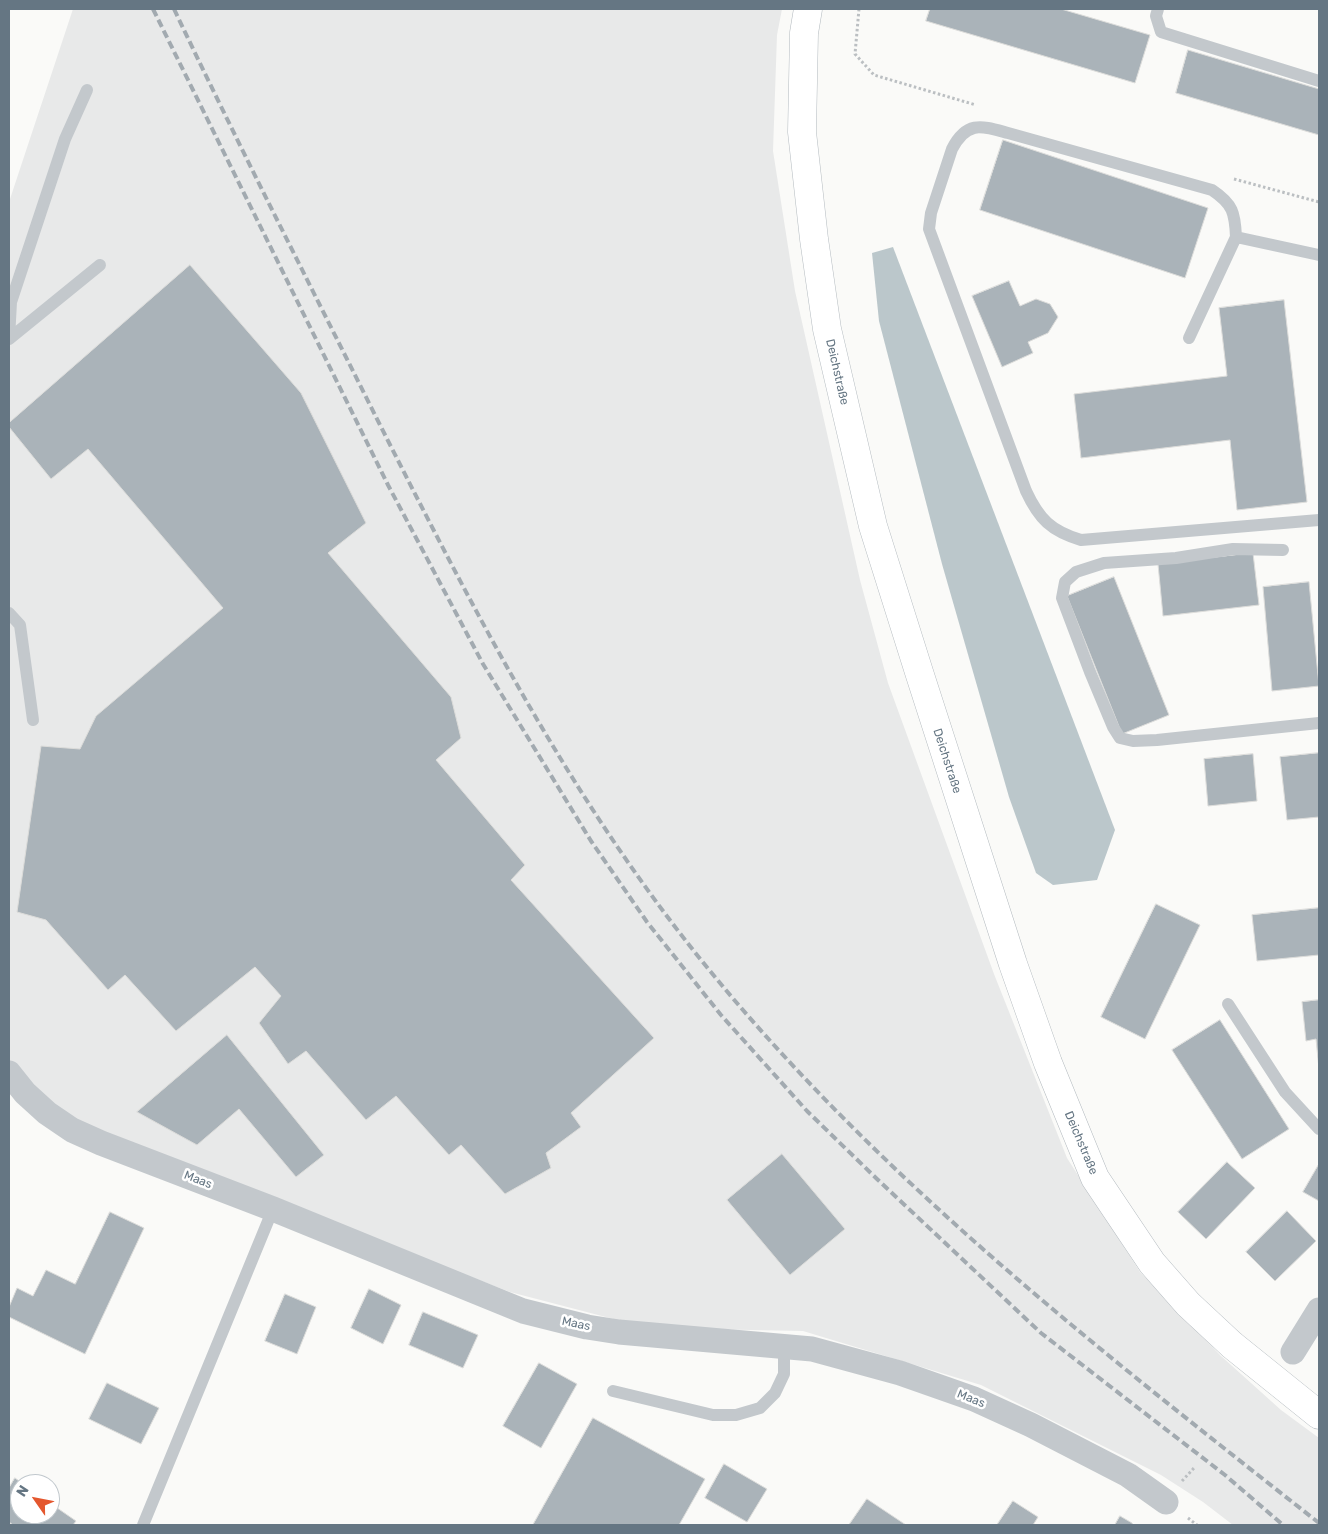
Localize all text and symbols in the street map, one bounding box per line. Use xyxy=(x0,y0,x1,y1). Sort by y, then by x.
street label: Deichstraße xyxy=(822,337,852,407)
street label: Deichstraße xyxy=(930,727,964,795)
street label: Deichstraße xyxy=(1061,1109,1101,1177)
street label: Maas xyxy=(182,1168,214,1192)
street label: Maas xyxy=(560,1314,592,1334)
street label: Maas xyxy=(955,1387,987,1411)
north arrow xyxy=(10,1474,60,1524)
text: N xyxy=(13,1482,33,1500)

